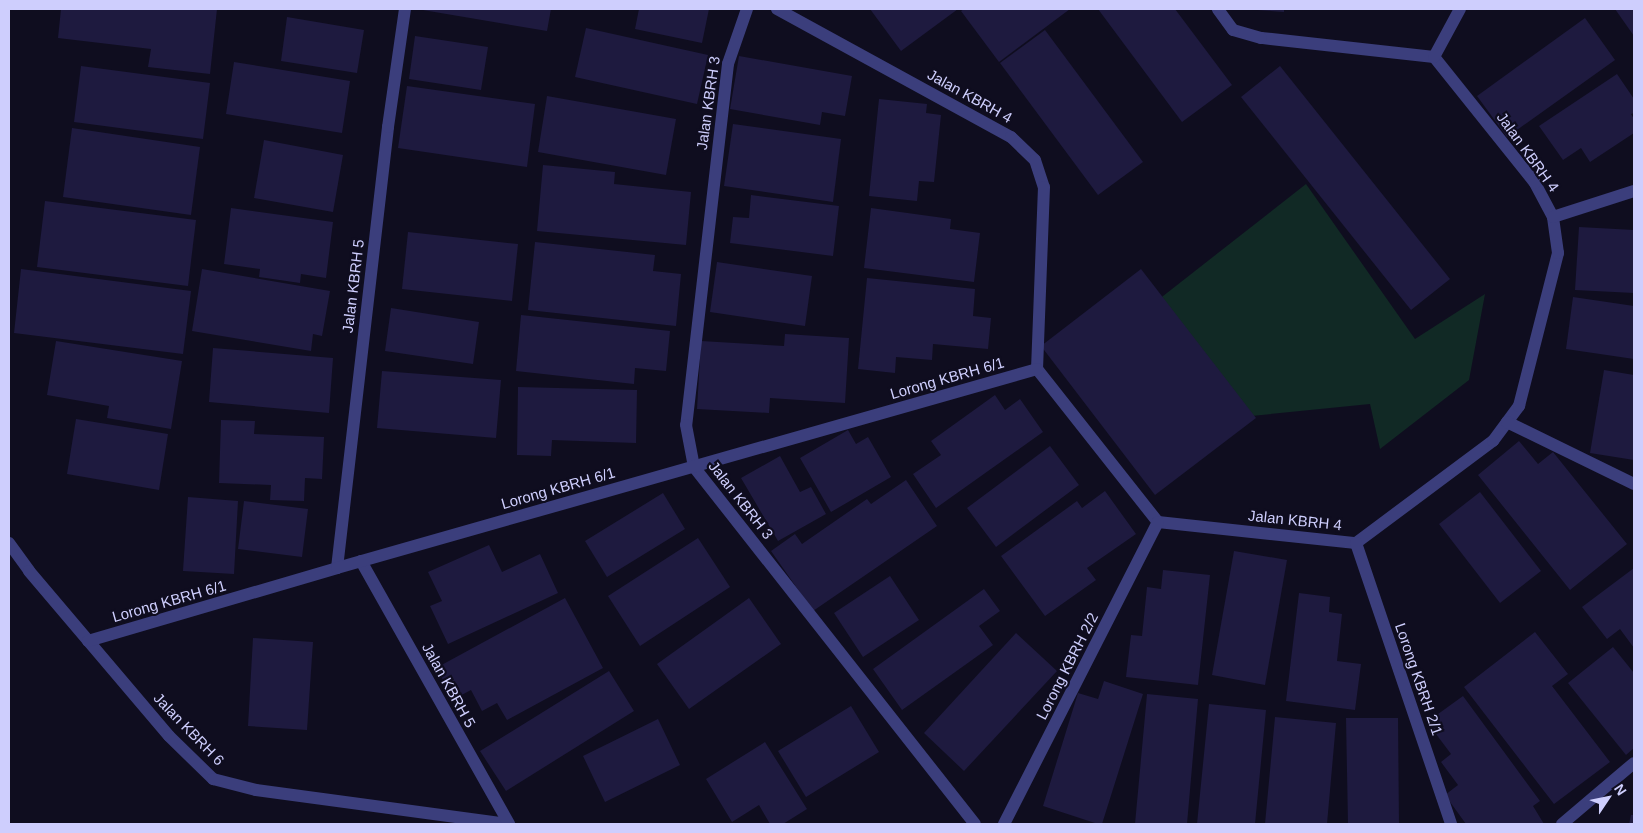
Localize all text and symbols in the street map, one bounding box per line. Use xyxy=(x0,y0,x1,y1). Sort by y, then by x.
street label: Jalan KBRH 3 xyxy=(693,55,723,151)
street label: Jalan KBRH 4 xyxy=(924,65,1016,127)
street label: Jalan KBRH 4 xyxy=(1493,109,1563,195)
street label: Jalan KBRH 5 xyxy=(338,238,368,334)
street label: Lorong KBRH 6/1 xyxy=(888,353,1006,403)
street label: Jalan KBRH 3 xyxy=(705,457,777,543)
street label: Lorong KBRH 6/1 xyxy=(499,463,617,513)
street label: Jalan KBRH 4 xyxy=(1247,506,1343,534)
street label: Lorong KBRH 6/1 xyxy=(110,576,228,626)
street label: Lorong KBRH 2/2 xyxy=(1032,610,1102,722)
street label: Lorong KBRH 2/1 xyxy=(1391,620,1447,738)
street label: Jalan KBRH 5 xyxy=(418,639,480,731)
street label: Jalan KBRH 6 xyxy=(150,689,228,769)
north arrow xyxy=(1583,773,1633,823)
text: N xyxy=(1611,781,1630,798)

